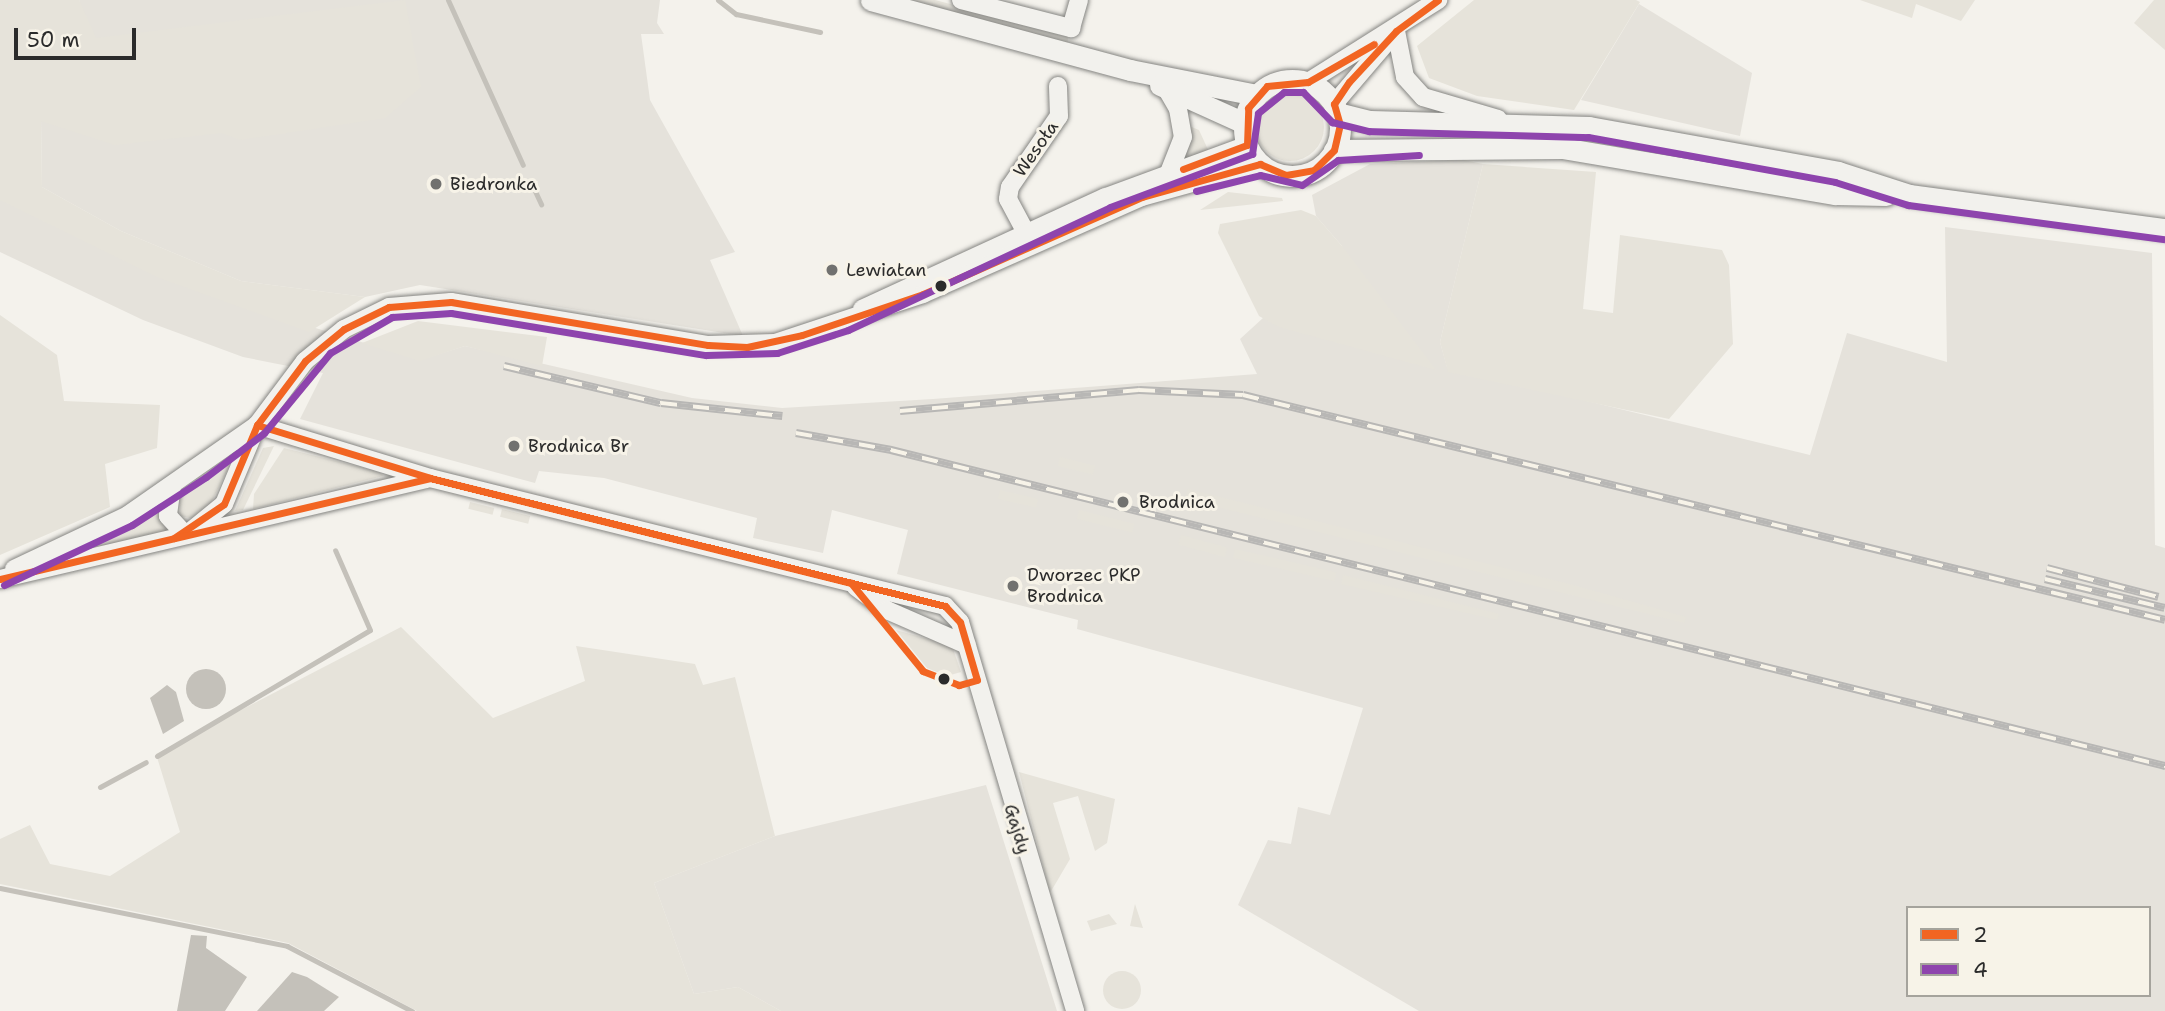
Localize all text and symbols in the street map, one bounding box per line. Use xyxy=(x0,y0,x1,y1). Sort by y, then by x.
scale bar xyxy=(18,14,140,58)
text: 50 m xyxy=(27,26,80,54)
street label: Wesoła xyxy=(1009,117,1063,181)
place label: Biedronka xyxy=(450,173,537,195)
marker: Biedronka xyxy=(428,176,444,192)
place label: Lewiatan xyxy=(846,259,926,281)
marker: Lewiatan xyxy=(824,262,840,278)
unlabelled marker xyxy=(934,279,948,293)
place label: Brodnica Br xyxy=(528,435,629,457)
marker: Brodnica Br xyxy=(506,438,522,454)
place label: Brodnica xyxy=(1139,491,1215,513)
marker: Brodnica xyxy=(1113,492,1133,512)
place label: Dworzec PKP Brodnica xyxy=(1027,565,1141,608)
marker: Dworzec PKP Brodnica xyxy=(1005,578,1021,594)
unlabelled marker xyxy=(937,672,951,686)
street label: Gajdy xyxy=(999,801,1035,857)
legend xyxy=(1906,906,2151,997)
text: 2 xyxy=(1973,921,1988,949)
text: 4 xyxy=(1973,956,1988,984)

